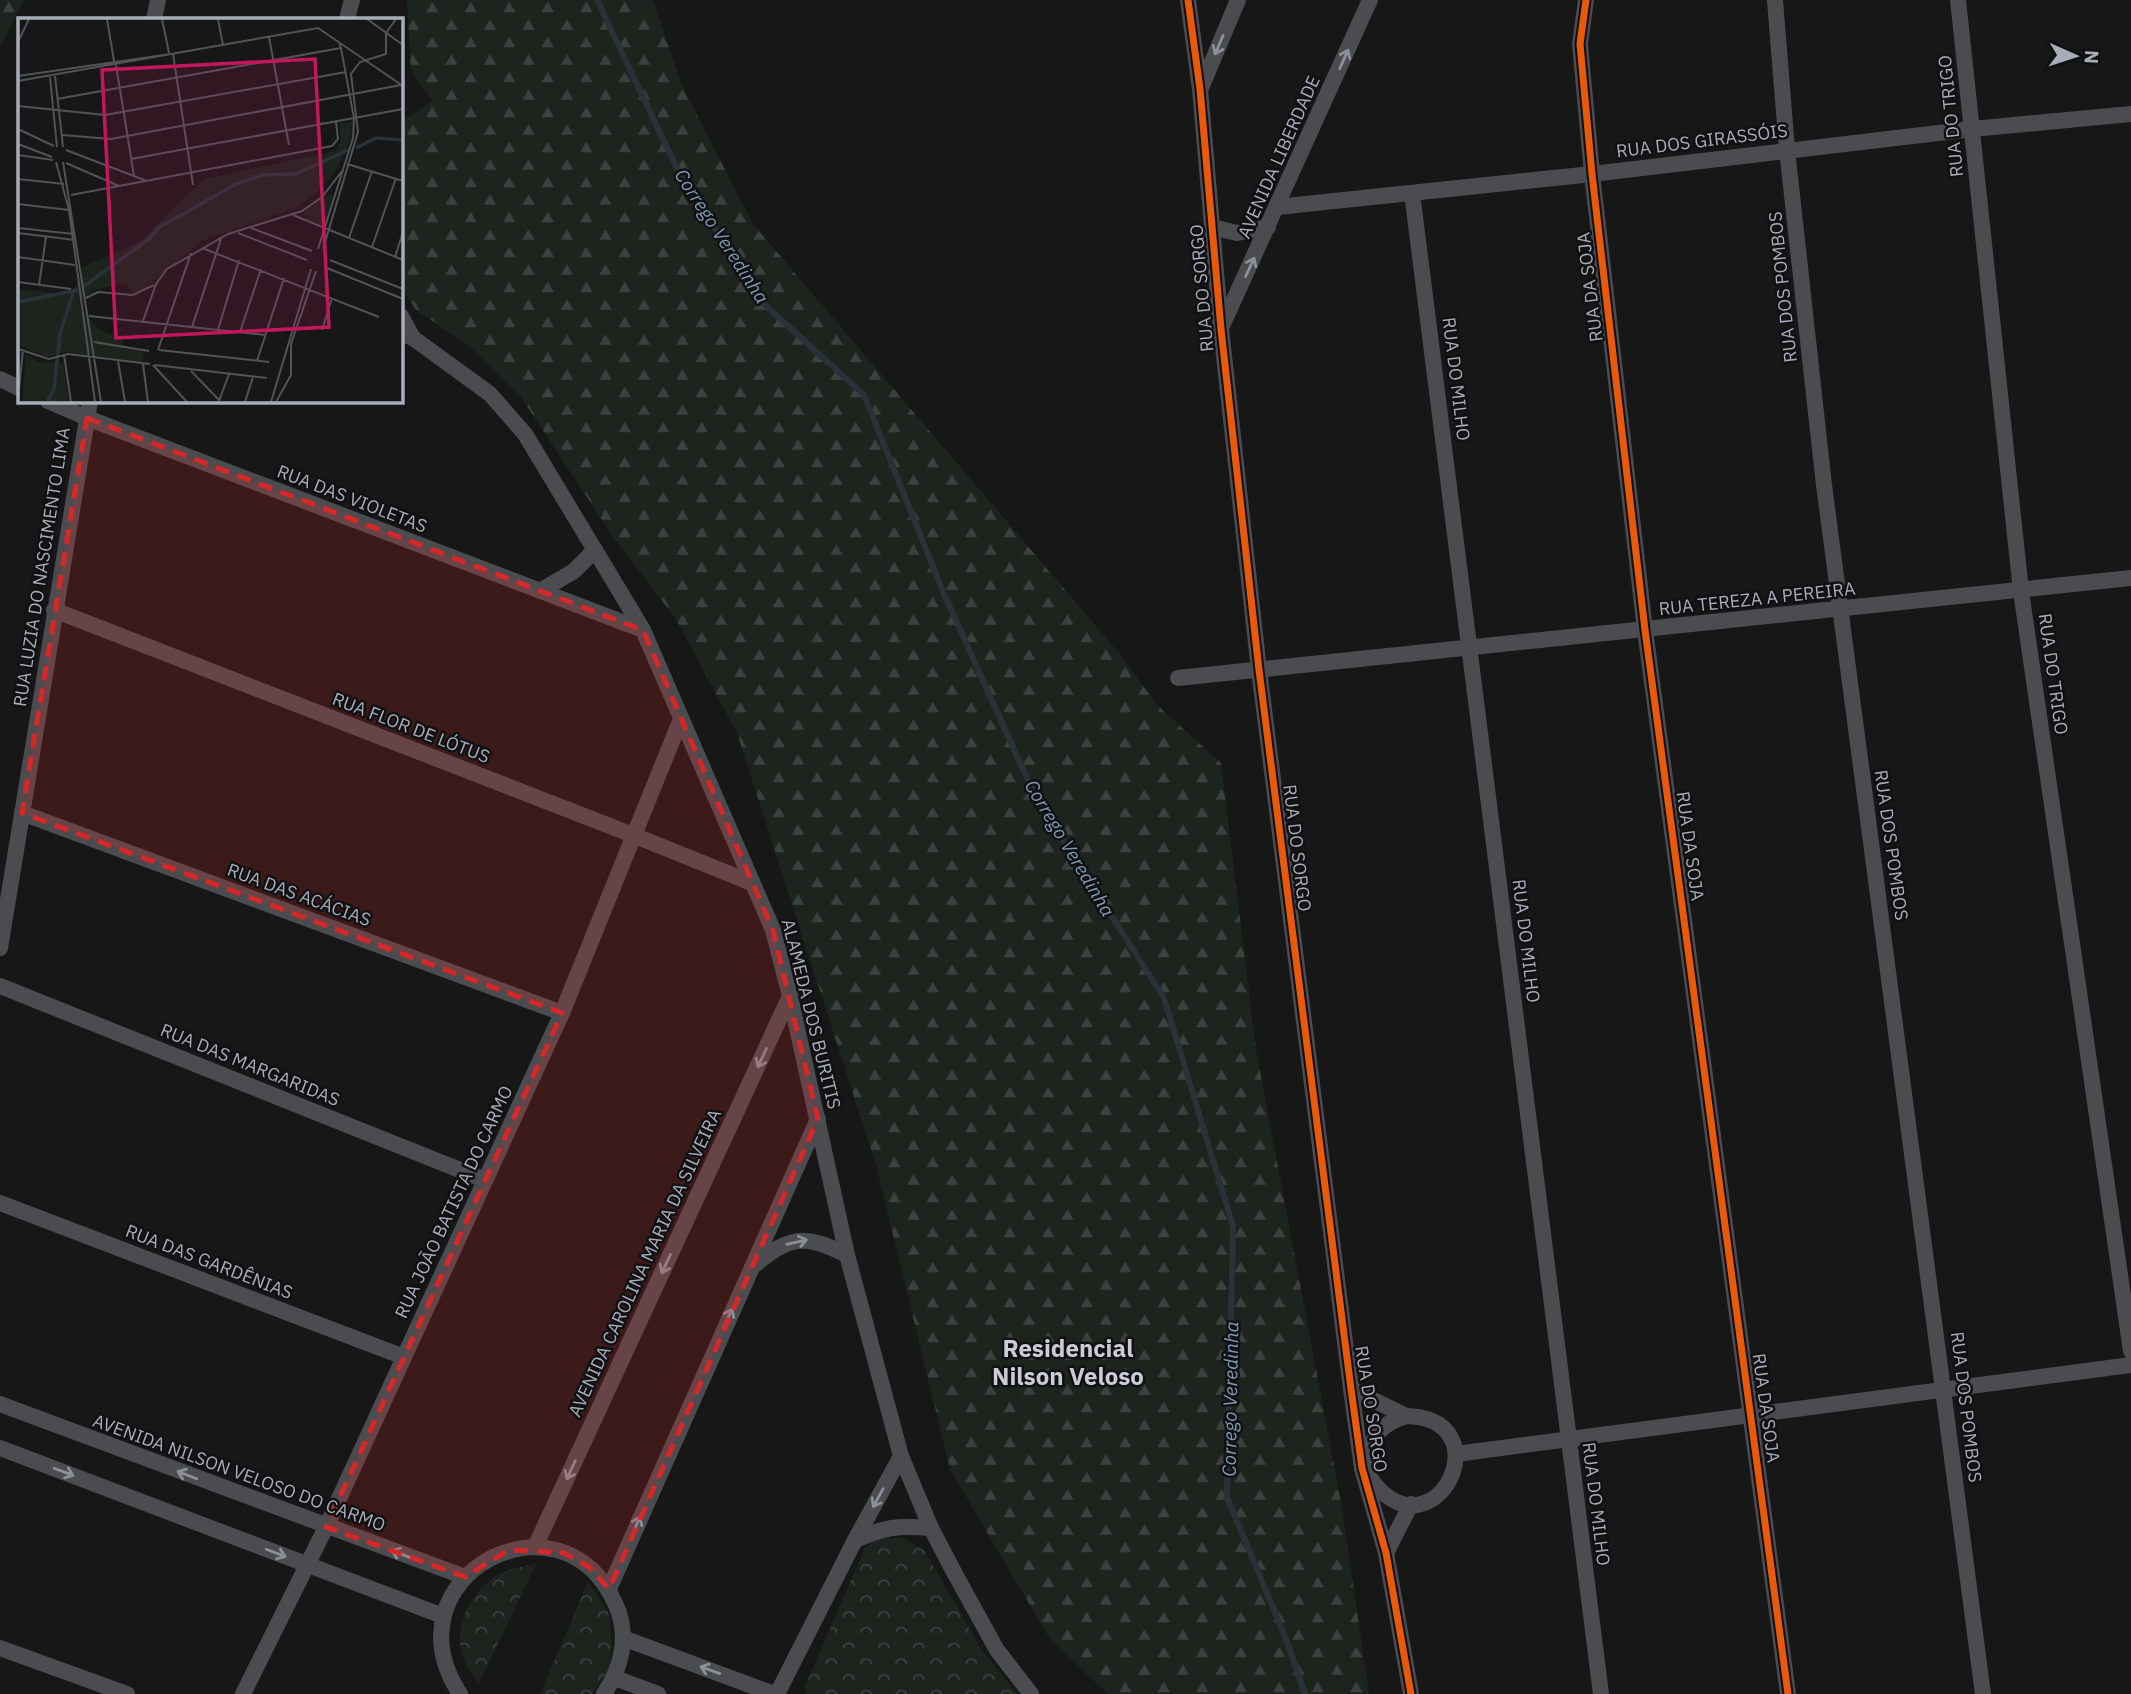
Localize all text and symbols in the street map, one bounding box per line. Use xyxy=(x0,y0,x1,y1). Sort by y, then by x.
inset map xyxy=(18,18,402,402)
north arrow xyxy=(2040,21,2110,91)
one-way arrow xyxy=(1212,33,1225,55)
one-way arrow xyxy=(1338,49,1351,71)
text: N xyxy=(2080,49,2104,64)
street label: RUA DO TRIGO xyxy=(1933,54,1968,178)
street label: AVENIDA LIBERDADE xyxy=(1232,72,1325,242)
street label: RUA DOS GIRASSÓIS xyxy=(1615,119,1789,162)
water label: Corrego Veredinha xyxy=(670,164,774,308)
street label: RUA DOS POMBOS xyxy=(1763,210,1802,364)
street label: RUA DO SORGO xyxy=(1184,223,1219,353)
street label: RUA DA SOJA xyxy=(1571,230,1608,343)
one-way arrow xyxy=(1244,257,1257,278)
street label: RUA DO MILHO xyxy=(1437,316,1475,442)
street label: RUA LUZIA DO NASCIMENTO LIMA xyxy=(8,425,75,708)
street label: RUA DAS VIOLETAS xyxy=(274,459,430,538)
street label: RUA TEREZA A PEREIRA xyxy=(1658,577,1857,620)
street label: RUA DO TRIGO xyxy=(2034,612,2073,736)
street label: RUA FLOR DE LÓTUS xyxy=(329,687,493,768)
street label: RUA DOS POMBOS xyxy=(1870,768,1913,922)
water label: Corrego Veredinha xyxy=(1020,775,1120,921)
street label: RUA DO SORGO xyxy=(1278,783,1317,913)
street label: RUA DA SOJA xyxy=(1671,790,1710,903)
street label: RUA DAS ACÁCIAS xyxy=(224,858,374,931)
street label: RUA DO MILHO xyxy=(1507,878,1545,1004)
street label: ALAMEDA DOS BURITIS xyxy=(777,916,846,1111)
street label: RUA DAS MARGARIDAS xyxy=(157,1018,343,1111)
one-way arrow xyxy=(754,1047,767,1068)
street label: RUA JOÃO BATISTA DO CARMO xyxy=(389,1082,518,1322)
street label: AVENIDA CAROLINA MARIA DA SILVEIRA xyxy=(563,1105,726,1420)
street label: RUA DAS GARDÊNIAS xyxy=(122,1219,296,1304)
one-way arrow xyxy=(785,1235,807,1248)
one-way arrow xyxy=(659,1253,672,1274)
one-way arrow xyxy=(722,1308,735,1330)
water label: Corrego Veredinha xyxy=(1217,1321,1243,1477)
street label: RUA DOS POMBOS xyxy=(1946,1330,1987,1484)
district label: Residencial Nilson Veloso xyxy=(992,1332,1144,1392)
street label: RUA DO SORGO xyxy=(1350,1344,1393,1474)
street label: RUA DA SOJA xyxy=(1747,1352,1786,1465)
street label: AVENIDA NILSON VELOSO DO CARMO xyxy=(90,1409,389,1536)
street label: RUA DO MILHO xyxy=(1577,1441,1615,1567)
one-way arrow xyxy=(563,1460,576,1481)
one-way arrow xyxy=(52,1467,74,1479)
one-way arrow xyxy=(177,1467,199,1480)
one-way arrow xyxy=(871,1487,884,1508)
one-way arrow xyxy=(630,1516,643,1538)
one-way arrow xyxy=(390,1546,412,1559)
one-way arrow xyxy=(265,1547,287,1560)
one-way arrow xyxy=(700,1663,722,1675)

